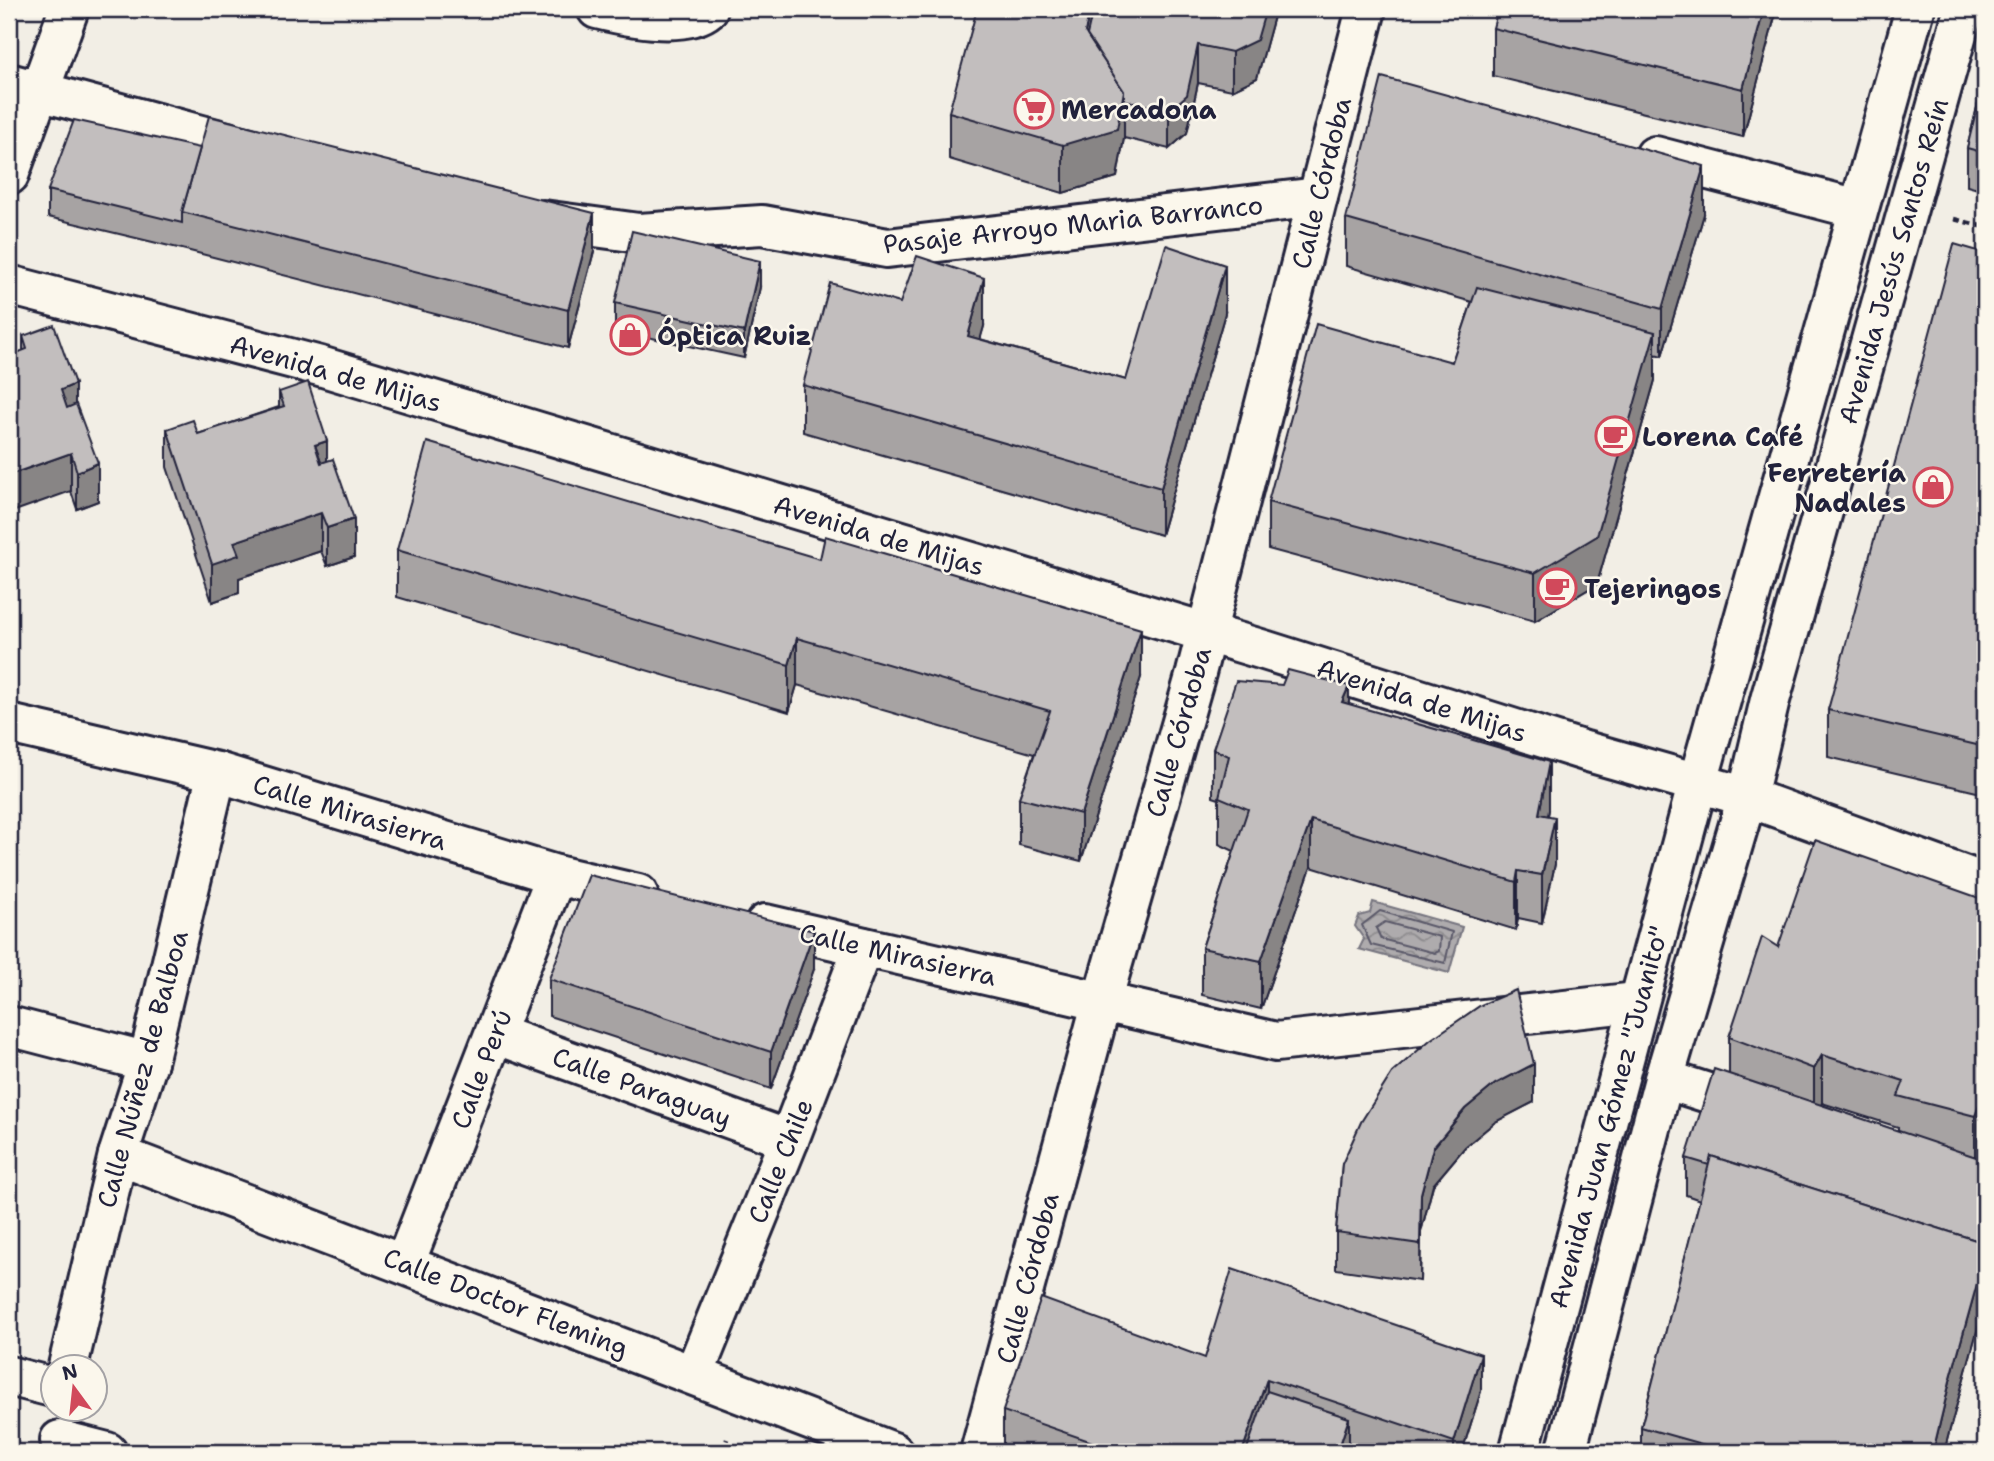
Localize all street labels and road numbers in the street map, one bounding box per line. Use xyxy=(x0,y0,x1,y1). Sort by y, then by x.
street label: Calle Córdoba xyxy=(1283,93,1359,273)
street label: Avenida Jesús Santos Reín xyxy=(1830,94,1956,428)
street label: Pasaje Arroyo Maria Barranco xyxy=(881,187,1265,261)
street label: Avenida de Mijas xyxy=(226,326,446,420)
street label: Avenida de Mijas xyxy=(769,486,989,584)
street label: Calle Córdoba xyxy=(1137,643,1219,821)
street label: Avenida de Mijas xyxy=(1313,650,1531,750)
street label: Calle Mirasierra xyxy=(249,766,451,858)
street label: Calle Mirasierra xyxy=(796,914,1000,994)
street label: Avenida Juan Gómez "Juanito" xyxy=(1540,922,1676,1312)
street label: Calle Núñez de Balboa xyxy=(88,926,196,1212)
street label: Calle Perú xyxy=(442,1004,520,1134)
street label: Calle Paraguay xyxy=(548,1038,736,1136)
street label: Calle Chile xyxy=(739,1093,821,1229)
street label: Calle Córdoba xyxy=(987,1189,1067,1367)
street label: Calle Doctor Fleming xyxy=(378,1239,634,1365)

